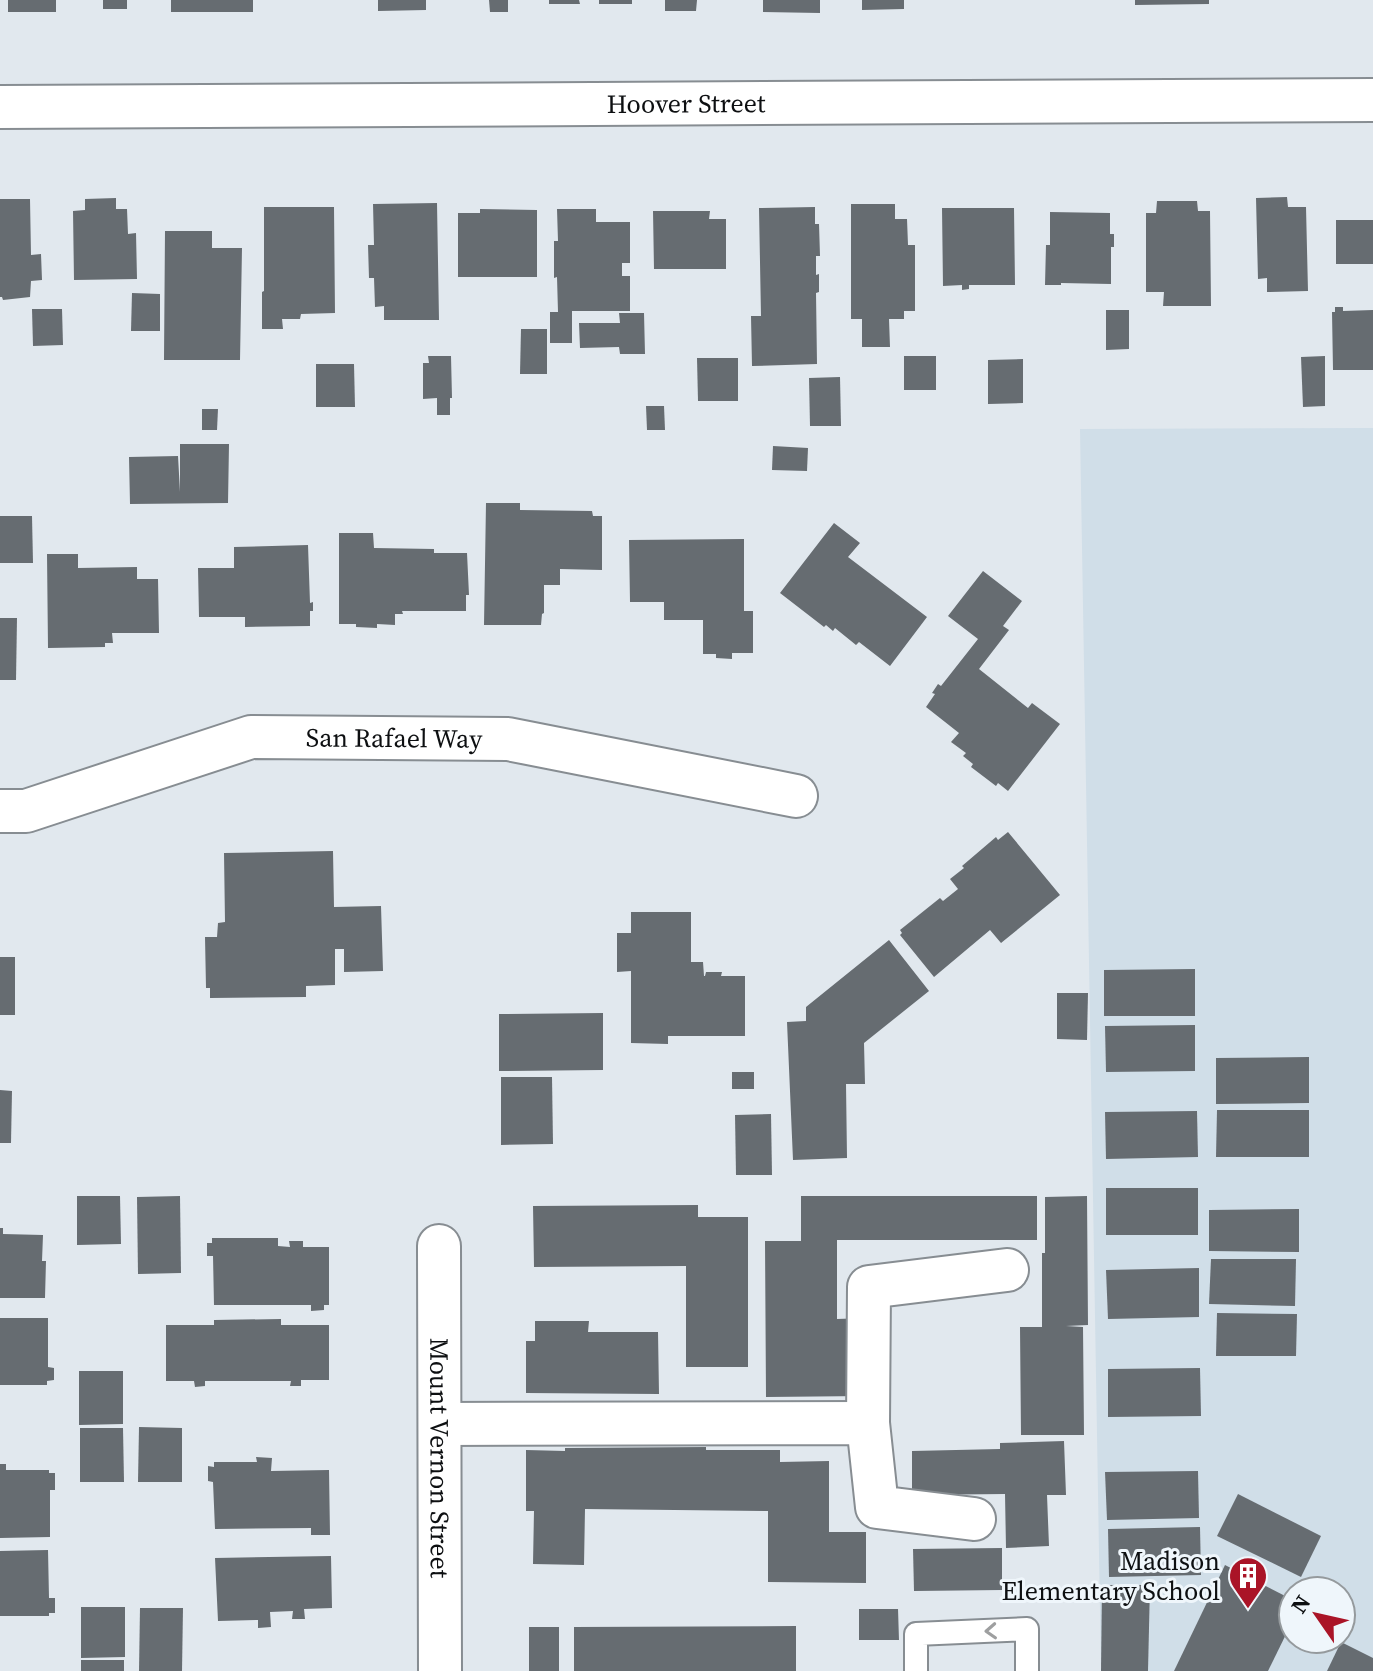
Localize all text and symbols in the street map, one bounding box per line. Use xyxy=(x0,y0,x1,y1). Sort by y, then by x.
street label: Hoover Street xyxy=(607,85,766,122)
street label: San Rafael Way xyxy=(306,719,483,757)
street label: Mount Vernon Street xyxy=(421,1338,458,1579)
place label: Madison Elementary School xyxy=(1001,1543,1220,1609)
building icon: Madison Elementary School xyxy=(1227,1555,1269,1610)
north arrow xyxy=(1277,1575,1357,1655)
text: N xyxy=(1284,1589,1317,1619)
one-way arrow xyxy=(984,1622,997,1639)

